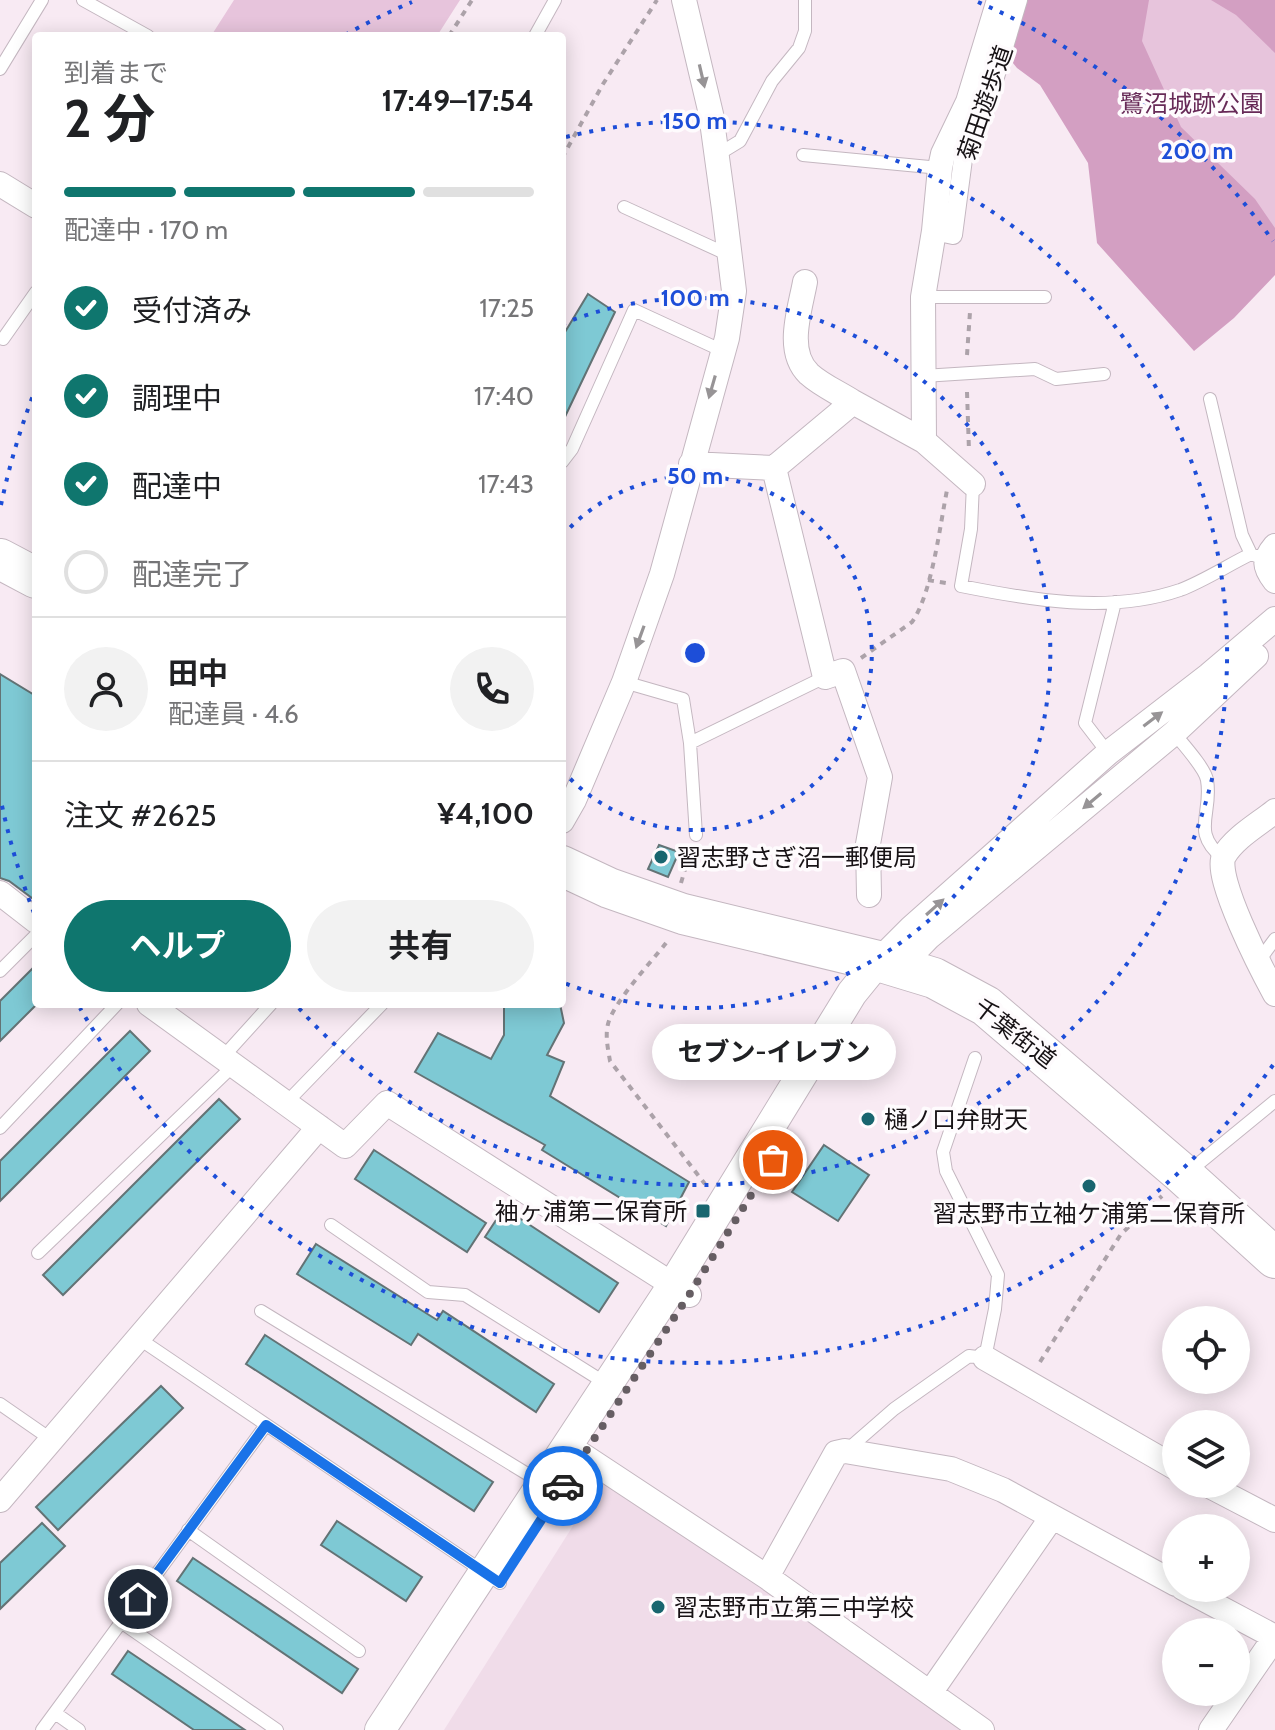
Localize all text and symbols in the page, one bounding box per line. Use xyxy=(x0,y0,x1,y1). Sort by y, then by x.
street label: 菊田遊歩道 xyxy=(952,42,1018,164)
text: 到着まで xyxy=(64,57,168,89)
one-way arrow xyxy=(696,64,709,89)
text: 17:49–17:54 xyxy=(382,82,534,119)
text: 2 分 xyxy=(64,87,155,150)
park label: 鷺沼城跡公園 xyxy=(1120,89,1264,118)
text: 150 m xyxy=(663,106,727,135)
text: 200 m xyxy=(1161,136,1233,165)
text: 配達中 · 170 m xyxy=(64,214,228,246)
text: 100 m xyxy=(660,283,730,312)
icon: check xyxy=(64,286,108,330)
text: 受付済み xyxy=(132,292,252,329)
text: 17:25 xyxy=(479,292,534,324)
icon: check xyxy=(64,374,108,418)
one-way arrow xyxy=(706,375,718,400)
text: 調理中 xyxy=(132,380,222,417)
text: 17:40 xyxy=(474,380,534,412)
text: 50 m xyxy=(667,461,723,490)
icon: check xyxy=(64,462,108,506)
text: 配達中 xyxy=(132,468,222,505)
text: 17:43 xyxy=(478,468,534,500)
text: 配達完了 xyxy=(132,556,252,593)
one-way arrow xyxy=(633,625,646,649)
centre of rings xyxy=(681,639,709,667)
button: person xyxy=(64,647,148,731)
button: phone xyxy=(450,647,534,731)
text: 田中 xyxy=(168,655,228,692)
text: 配達員 · 4.6 xyxy=(168,698,299,730)
one-way arrow xyxy=(1143,711,1163,727)
one-way arrow xyxy=(1082,792,1102,809)
text: ¥4,100 xyxy=(437,795,534,832)
text: 注文 #2625 xyxy=(64,797,217,834)
place label: 習志野さぎ沼一郵便局 xyxy=(677,843,917,872)
marker: 習志野さぎ沼一郵便局 xyxy=(652,848,670,866)
one-way arrow xyxy=(925,898,944,916)
button: ヘルプ xyxy=(64,900,291,992)
button: 共有 xyxy=(307,900,534,992)
street label: 千葉街道 xyxy=(968,992,1062,1074)
callout: セブン-イレブン xyxy=(651,1024,895,1080)
text: セブン-イレブン xyxy=(678,1036,870,1068)
place label: 樋ノ口弁財天 xyxy=(884,1105,1028,1134)
marker: 樋ノ口弁財天 xyxy=(859,1110,877,1128)
pin xyxy=(739,1126,807,1194)
icon: bag xyxy=(751,1138,795,1182)
marker: 習志野市立袖ケ浦第二保育所 xyxy=(1080,1177,1098,1195)
place label: 袖ヶ浦第二保育所 xyxy=(495,1197,687,1226)
place label: 習志野市立袖ケ浦第二保育所 xyxy=(933,1199,1245,1228)
marker: 袖ヶ浦第二保育所 xyxy=(694,1202,712,1220)
map controls xyxy=(1162,1306,1250,1706)
button: locate xyxy=(1162,1306,1250,1394)
button: layers xyxy=(1162,1410,1250,1498)
courier xyxy=(523,1446,603,1526)
icon: car xyxy=(541,1464,585,1508)
button: + xyxy=(1162,1514,1250,1602)
pin xyxy=(104,1565,172,1633)
icon: home xyxy=(116,1577,160,1621)
place label: 習志野市立第三中学校 xyxy=(674,1593,914,1622)
marker: 習志野市立第三中学校 xyxy=(649,1598,667,1616)
button: − xyxy=(1162,1618,1250,1706)

